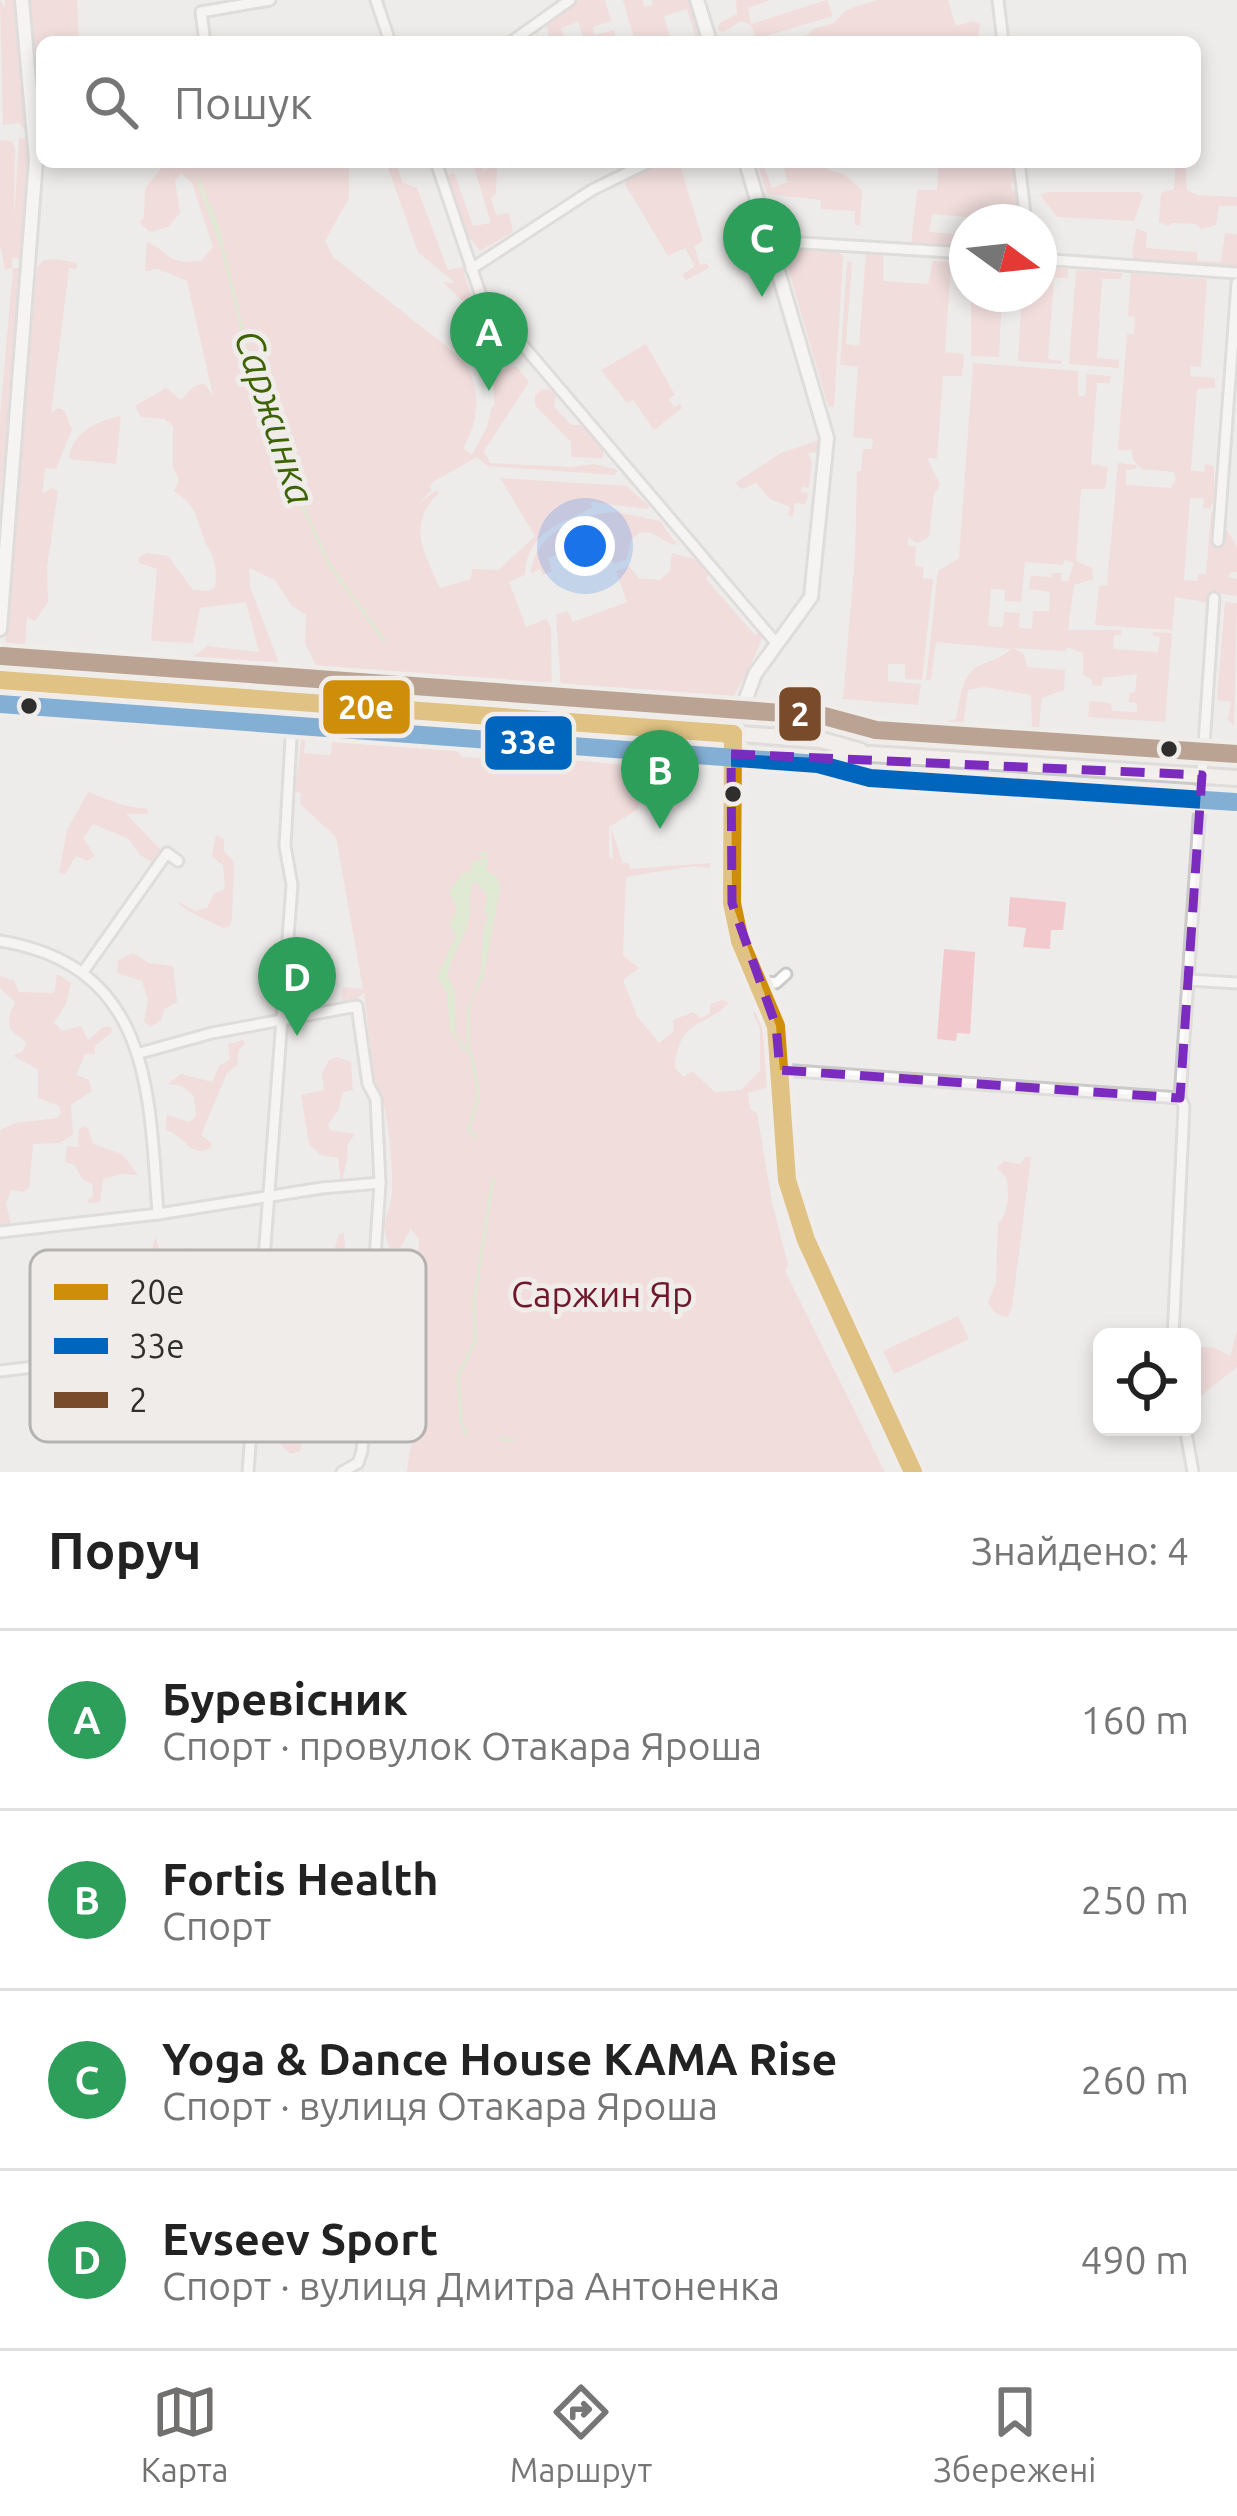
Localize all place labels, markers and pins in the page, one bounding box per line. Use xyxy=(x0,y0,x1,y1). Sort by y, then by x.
pin: C xyxy=(723,198,801,297)
pin: A xyxy=(450,292,528,391)
unlabelled marker xyxy=(18,695,40,717)
pin: B xyxy=(621,730,699,829)
unlabelled marker xyxy=(1158,738,1180,760)
unlabelled marker xyxy=(722,783,744,805)
pin: D xyxy=(258,937,336,1036)

